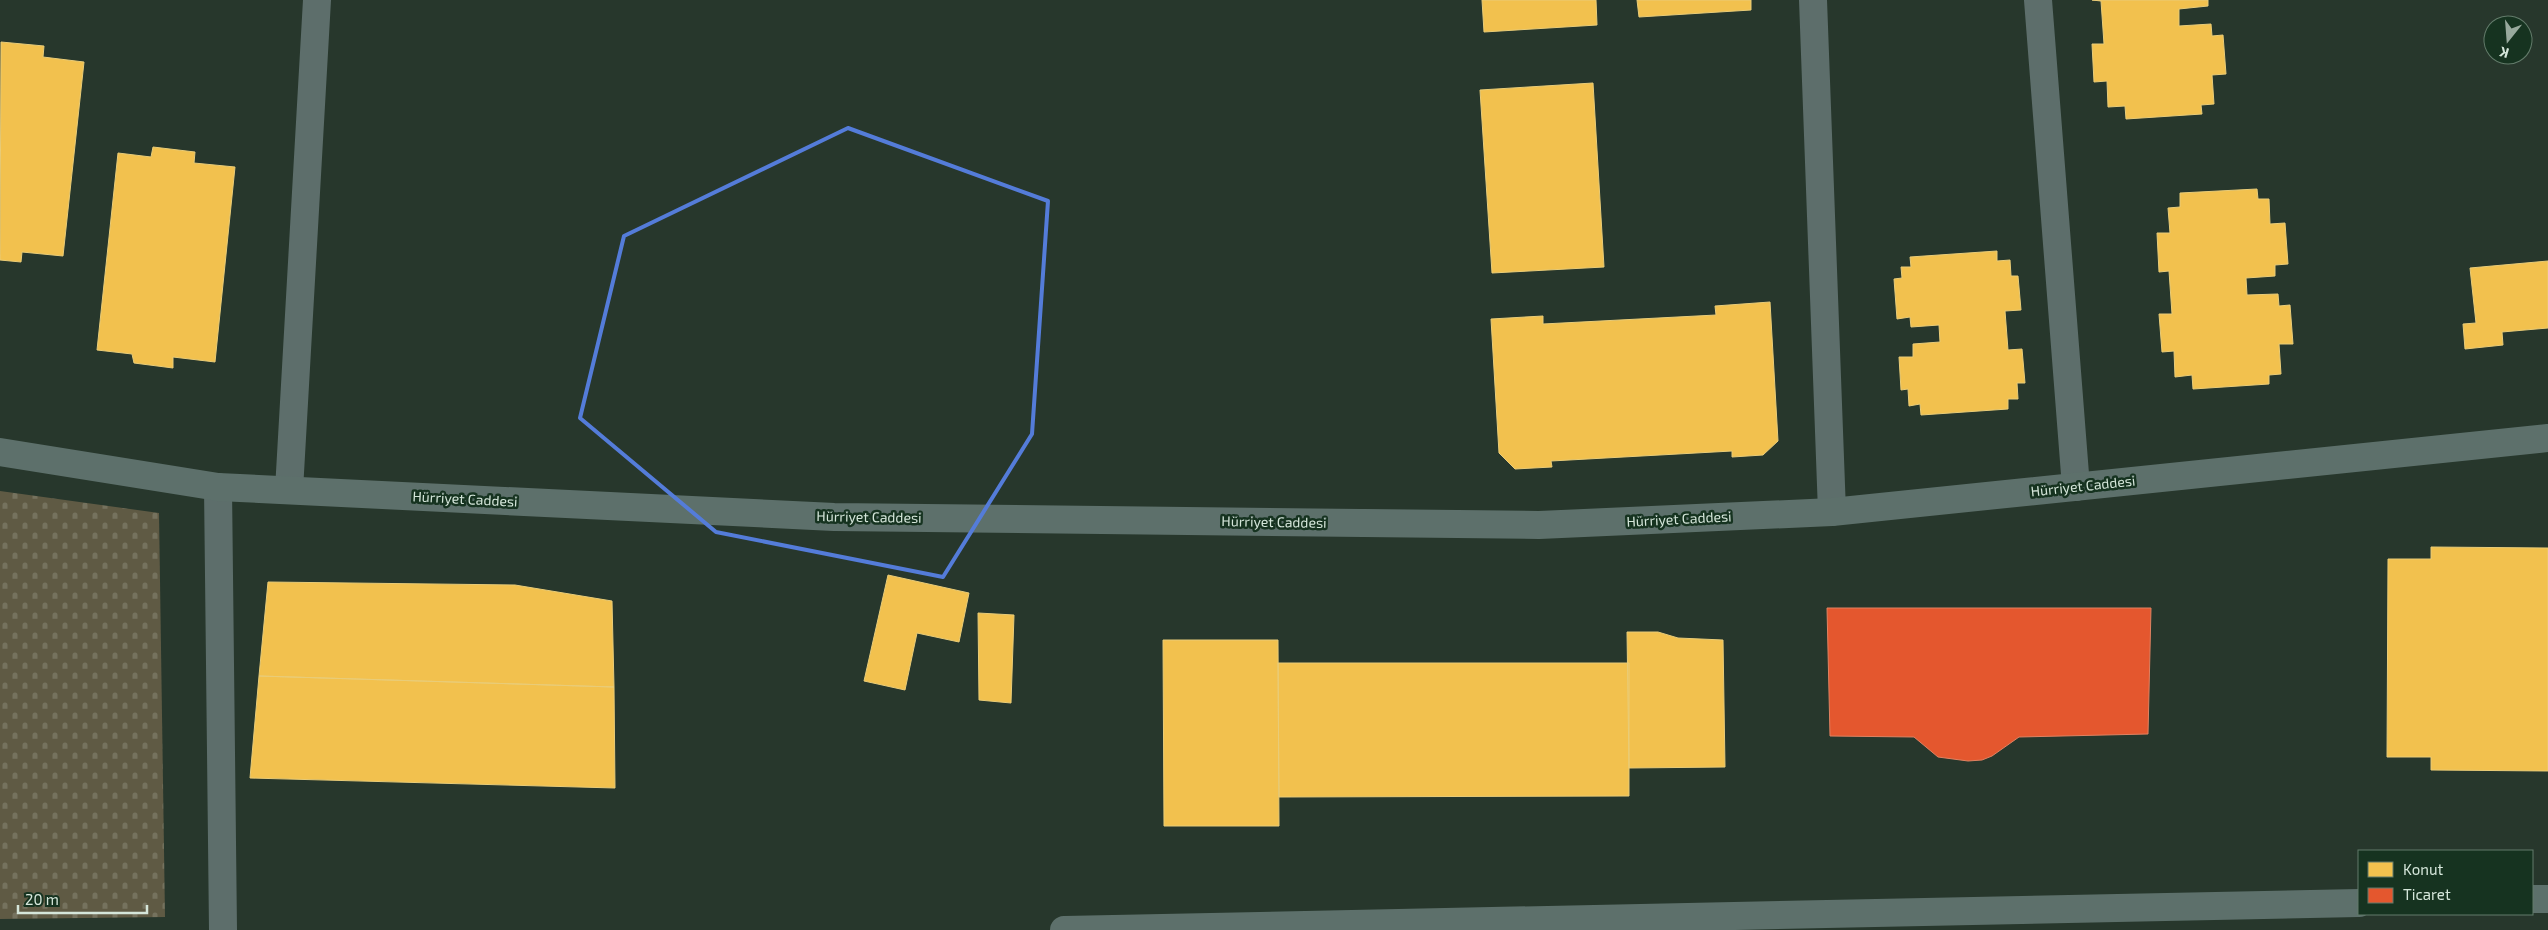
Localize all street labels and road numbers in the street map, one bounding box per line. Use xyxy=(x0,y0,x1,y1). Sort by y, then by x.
street label: Hürriyet Caddesi xyxy=(2030,472,2136,499)
street label: Hürriyet Caddesi xyxy=(412,487,518,510)
street label: Hürriyet Caddesi xyxy=(816,507,922,526)
street label: Hürriyet Caddesi xyxy=(1626,507,1732,530)
street label: Hürriyet Caddesi xyxy=(1221,512,1327,531)

